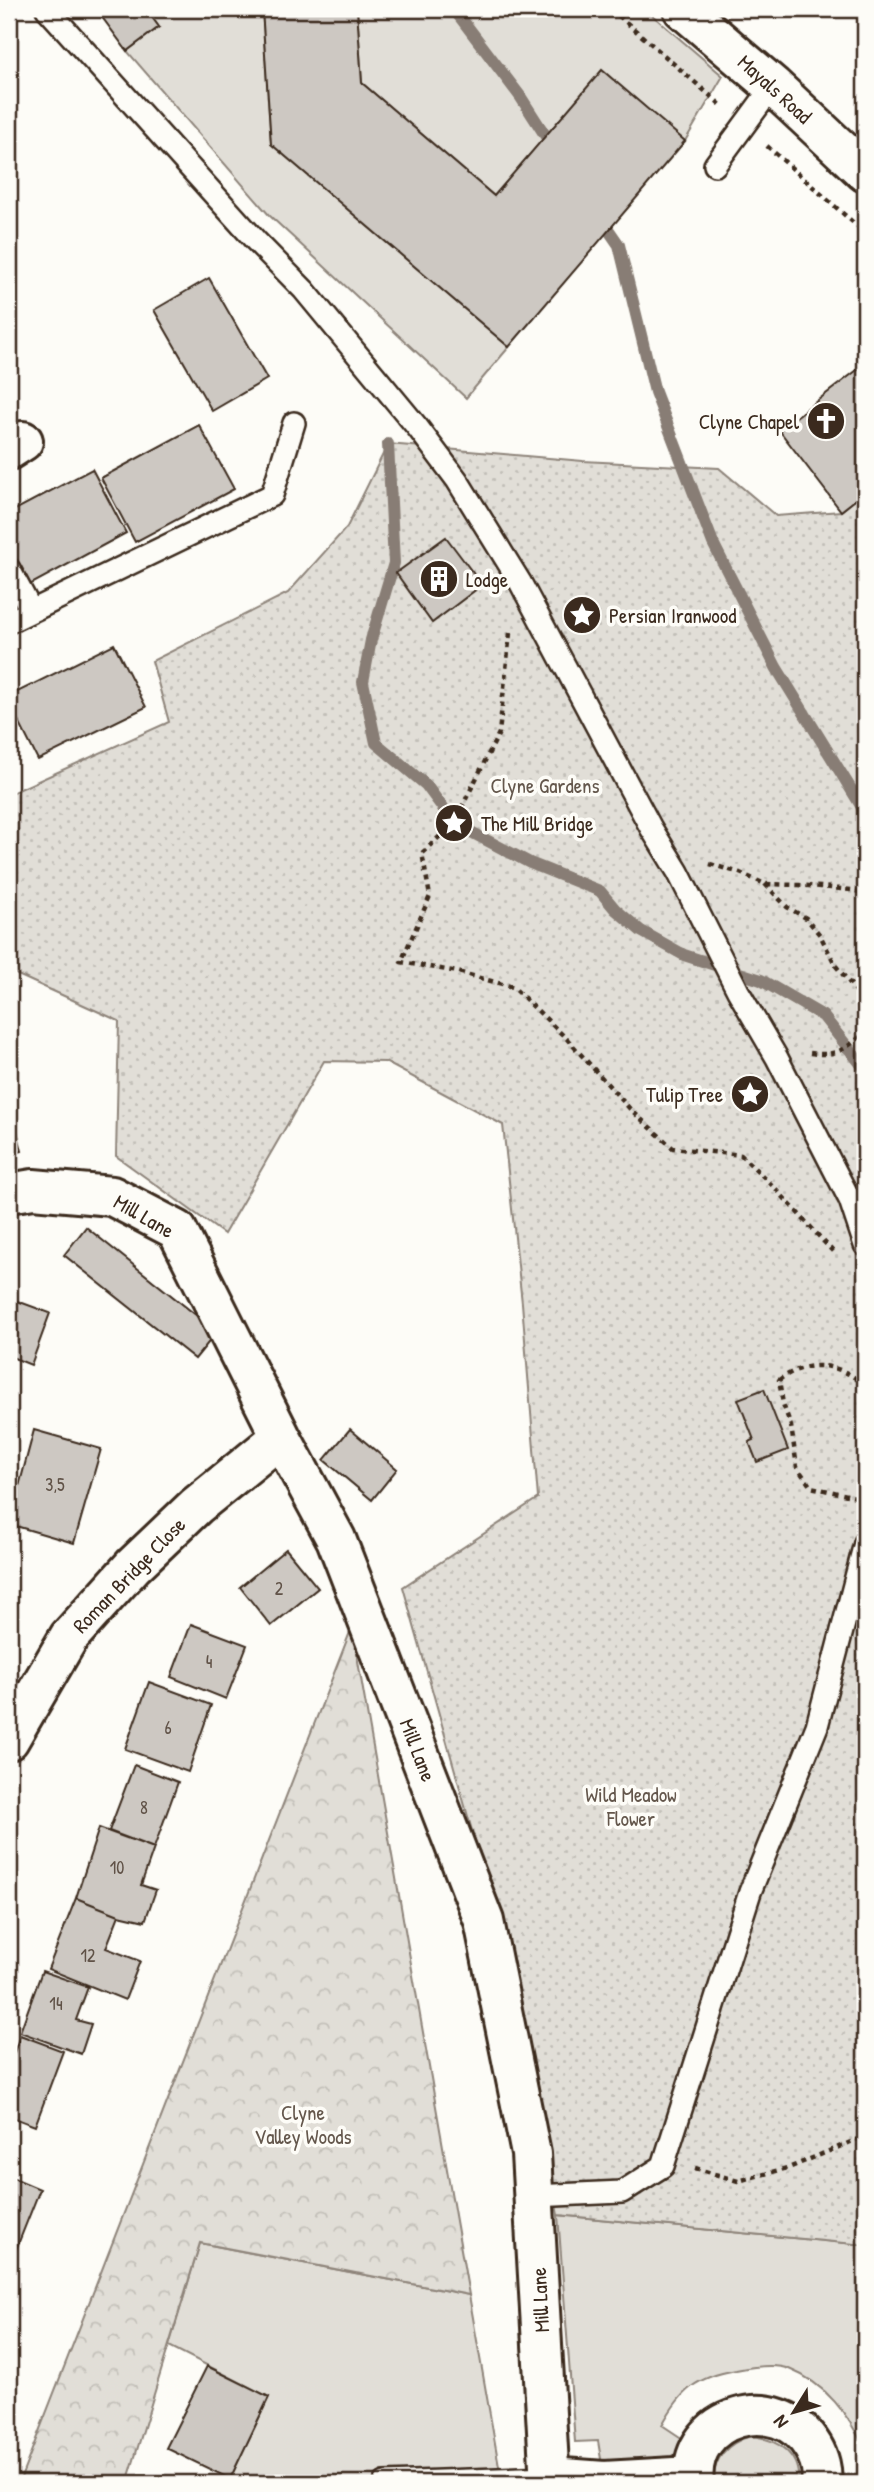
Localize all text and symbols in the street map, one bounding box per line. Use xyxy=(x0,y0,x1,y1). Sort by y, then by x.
street label: Mayals Road xyxy=(732,48,818,130)
church icon: Clyne Chapel xyxy=(805,400,847,442)
place label: Clyne Chapel xyxy=(699,407,799,436)
building icon: Lodge xyxy=(418,558,460,600)
place label: Lodge xyxy=(466,565,508,594)
place icon: Persian Iranwood xyxy=(561,594,603,636)
place label: Persian Iranwood xyxy=(609,601,736,630)
park label: Clyne Gardens xyxy=(490,771,600,800)
place icon: The Mill Bridge xyxy=(433,802,475,844)
place label: The Mill Bridge xyxy=(481,809,593,838)
place icon: Tulip Tree xyxy=(729,1073,771,1115)
place label: Tulip Tree xyxy=(646,1080,723,1109)
street label: Mill Lane xyxy=(109,1187,179,1245)
house number: 3,5 xyxy=(45,1472,65,1497)
street label: Roman Bridge Close xyxy=(66,1511,192,1639)
house number: 2 xyxy=(275,1576,284,1601)
house number: 4 xyxy=(206,1649,213,1674)
street label: Mill Lane xyxy=(393,1714,443,1786)
house number: 6 xyxy=(164,1715,172,1740)
park label: Wild Meadow Flower xyxy=(585,1780,677,1833)
house number: 8 xyxy=(140,1795,148,1820)
house number: 10 xyxy=(110,1855,124,1880)
house number: 12 xyxy=(81,1943,96,1968)
house number: 14 xyxy=(49,1991,63,2016)
park label: Clyne Valley Woods xyxy=(254,2098,352,2151)
street label: Mill Lane xyxy=(524,2267,556,2333)
north arrow xyxy=(758,2376,828,2446)
text: N xyxy=(767,2410,794,2434)

